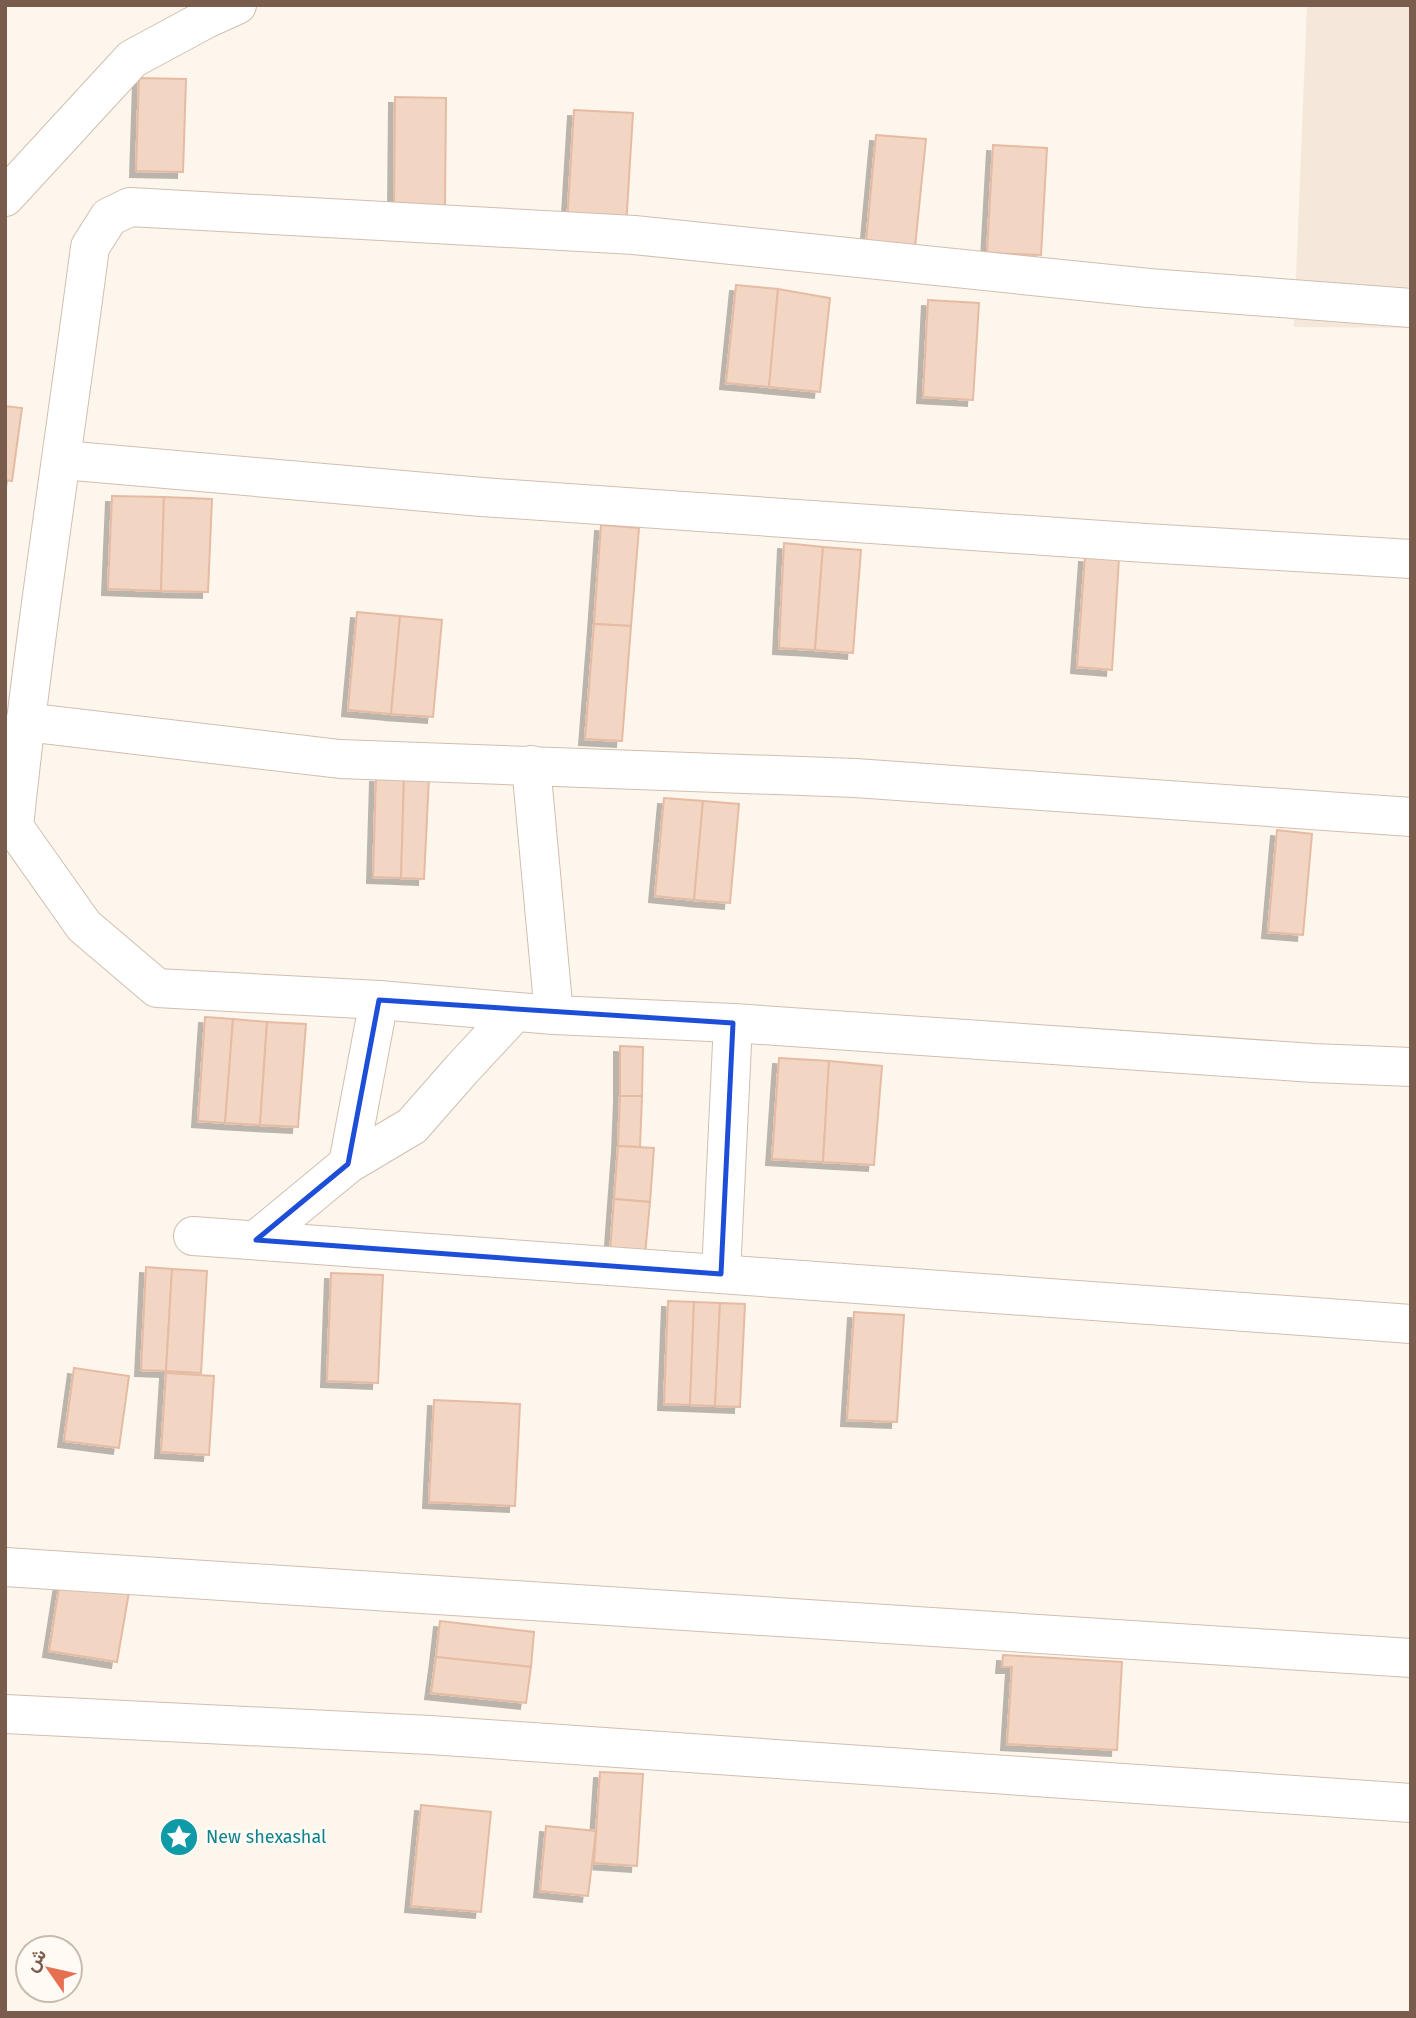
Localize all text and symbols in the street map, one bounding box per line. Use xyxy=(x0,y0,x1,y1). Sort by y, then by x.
place icon: New shexashal xyxy=(158,1816,200,1858)
place label: New shexashal xyxy=(206,1826,326,1848)
north arrow xyxy=(14,1934,84,2004)
text: ش xyxy=(19,1944,51,1976)

